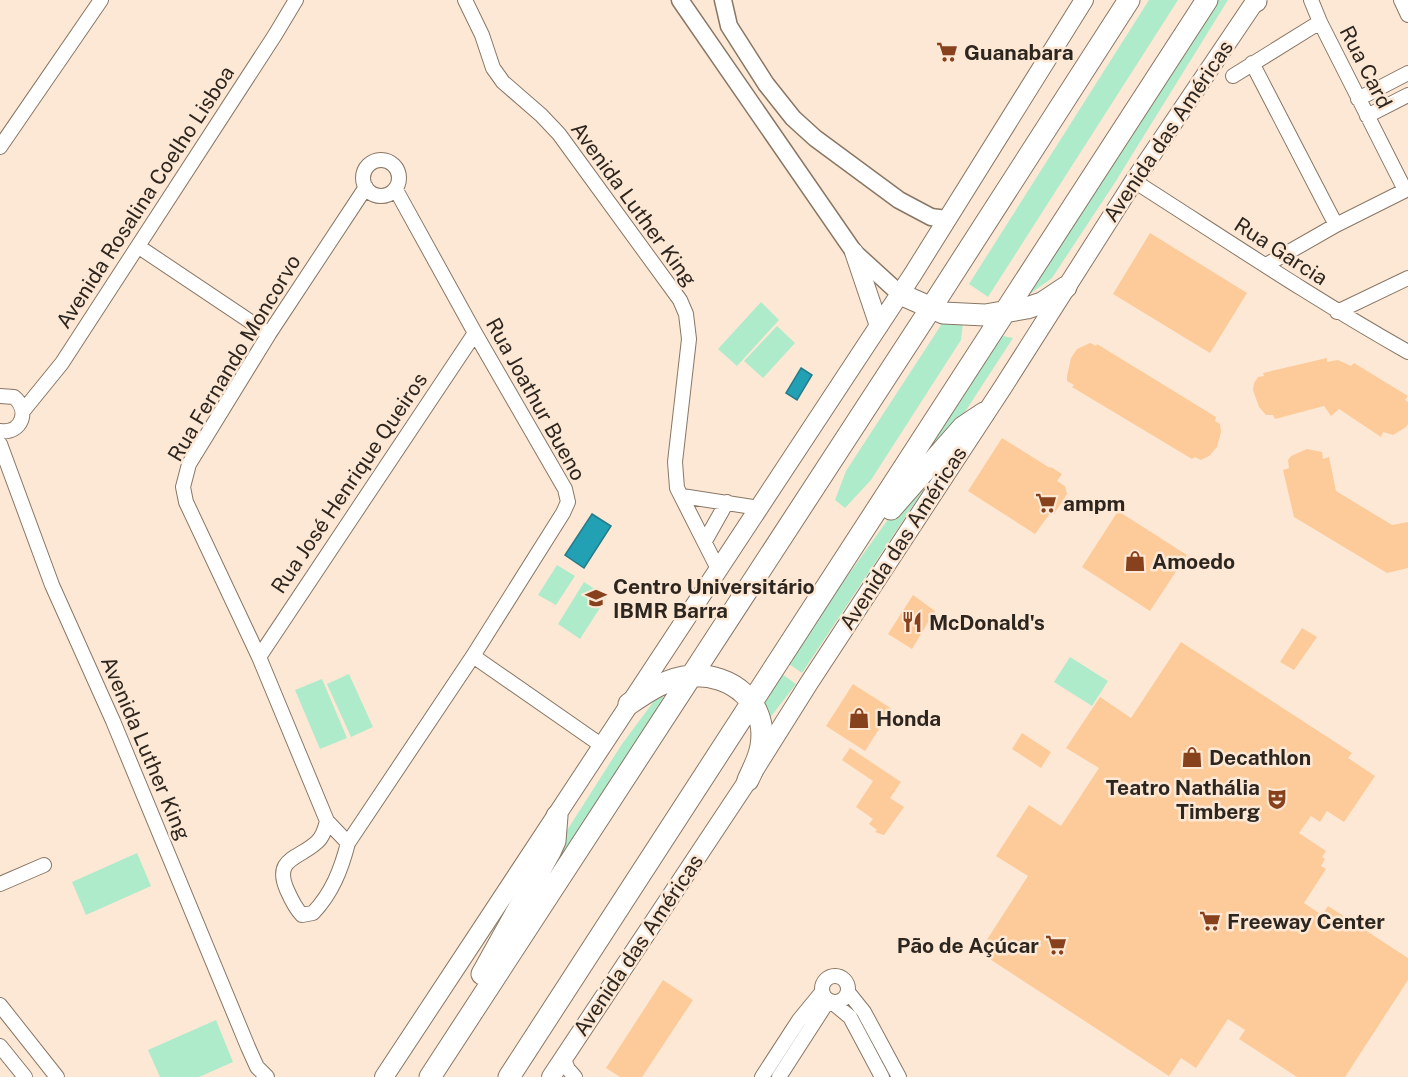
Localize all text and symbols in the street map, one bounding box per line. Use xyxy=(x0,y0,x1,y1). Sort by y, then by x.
street label: Rua Card xyxy=(1335,21,1397,113)
street label: Avenida das Américas xyxy=(1098,35,1238,227)
supermarket icon: Guanabara xyxy=(935,40,959,64)
place label: Guanabara xyxy=(964,40,1074,65)
street label: Avenida Rosalina Coelho Lisboa xyxy=(51,61,239,333)
street label: Avenida Luther King xyxy=(566,117,702,291)
street label: Rua Garcia xyxy=(1230,212,1332,290)
street label: Rua Fernando Moncorvo xyxy=(162,250,306,466)
street label: Rua Joathur Bueno xyxy=(481,313,591,485)
street label: Rua José Henrique Queiros xyxy=(266,368,432,598)
street label: Avenida das Américas xyxy=(834,442,972,634)
supermarket icon: ampm xyxy=(1034,491,1058,515)
place label: ampm xyxy=(1063,491,1125,516)
shop icon: Amoedo xyxy=(1123,549,1147,573)
place label: Amoedo xyxy=(1152,549,1235,574)
place label: Centro Universitário IBMR Barra xyxy=(613,574,815,623)
school or university icon: Centro Universitário IBMR Barra xyxy=(584,586,608,610)
restaurant icon: McDonald's xyxy=(900,610,924,634)
place label: McDonald's xyxy=(929,610,1045,635)
street label: Avenida Luther King xyxy=(96,652,196,844)
shop icon: Honda xyxy=(847,706,871,730)
place label: Honda xyxy=(876,706,941,731)
shop icon: Decathlon xyxy=(1180,745,1204,769)
place label: Decathlon xyxy=(1209,745,1311,770)
place label: Teatro Nathália Timberg xyxy=(1106,775,1260,824)
theatre icon: Teatro Nathália Timberg xyxy=(1265,787,1289,811)
street label: Avenida das Américas xyxy=(568,849,708,1041)
supermarket icon: Freeway Center xyxy=(1198,909,1222,933)
place label: Freeway Center xyxy=(1227,909,1385,934)
place label: Pão de Açúcar xyxy=(897,933,1039,958)
supermarket icon: Pão de Açúcar xyxy=(1044,933,1068,957)

